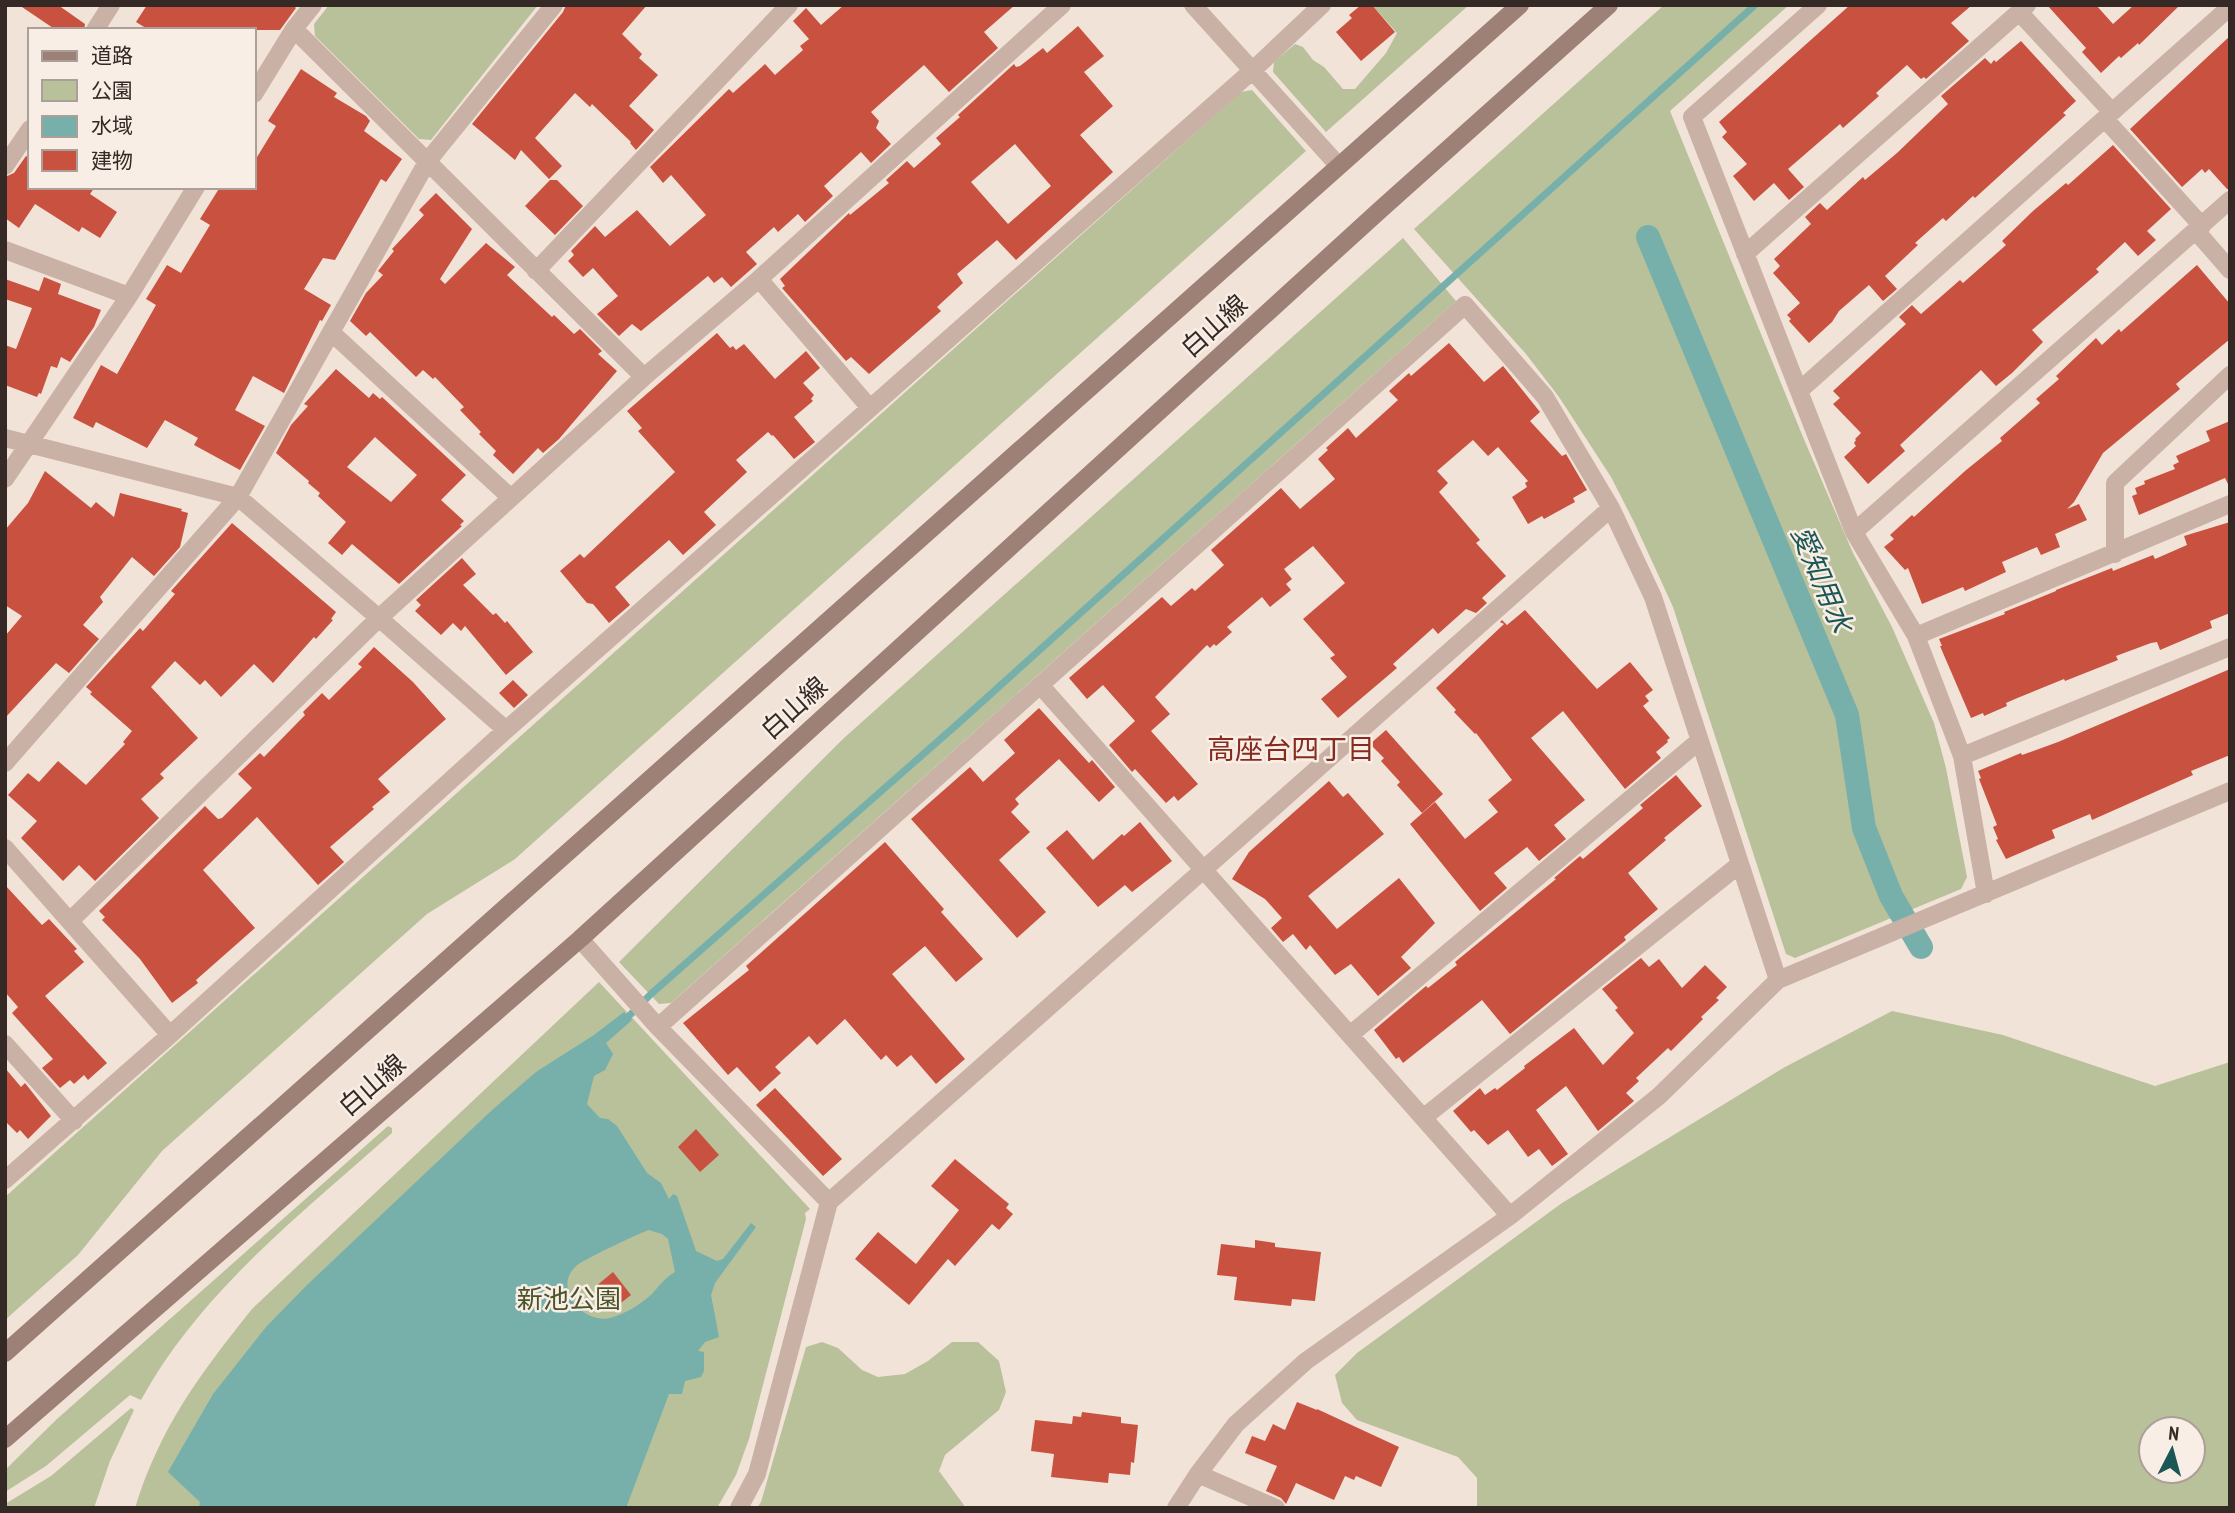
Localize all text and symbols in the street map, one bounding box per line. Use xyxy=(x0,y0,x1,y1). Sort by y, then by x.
legend xyxy=(28,28,256,189)
text: 道路 xyxy=(91,42,133,69)
text: 公園 xyxy=(91,77,133,104)
text: 水域 xyxy=(91,112,133,139)
text: 建物 xyxy=(91,147,133,174)
street label: 白山線 xyxy=(1174,287,1254,364)
water label: 愛知用水 xyxy=(1784,520,1863,640)
street label: 白山線 xyxy=(754,669,834,746)
district label: 高座台四丁目 xyxy=(1207,730,1375,767)
street label: 白山線 xyxy=(331,1047,412,1123)
park label: 新池公園 xyxy=(517,1282,621,1315)
north arrow xyxy=(2137,1415,2207,1485)
text: N xyxy=(2167,1421,2180,1446)

